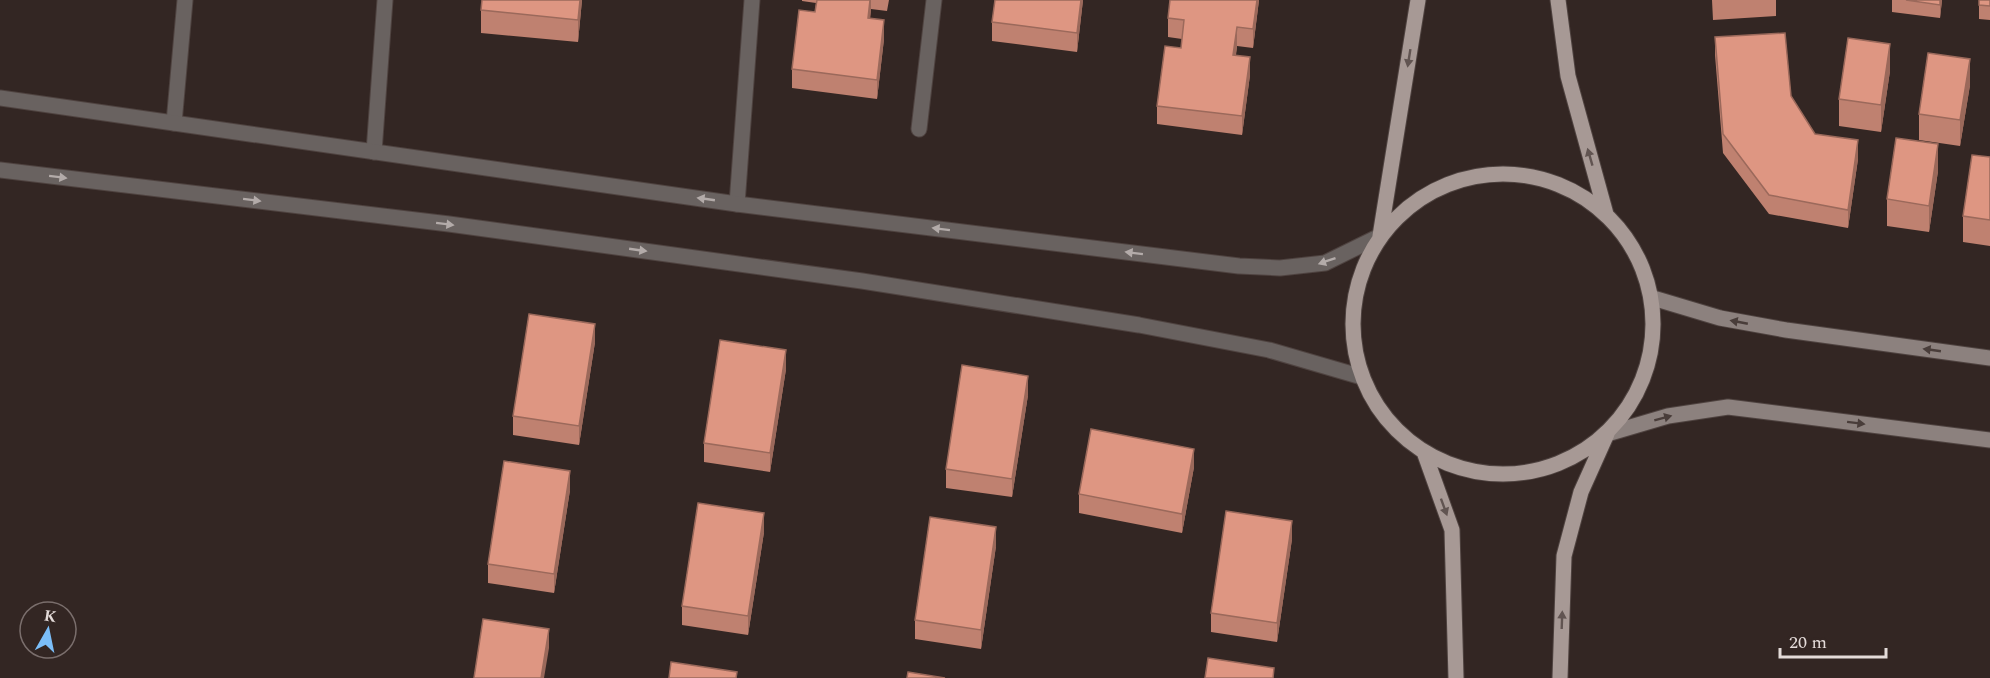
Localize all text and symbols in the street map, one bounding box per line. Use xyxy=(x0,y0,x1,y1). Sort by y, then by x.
one-way arrow xyxy=(1404,48,1413,67)
one-way arrow xyxy=(1585,148,1595,166)
one-way arrow xyxy=(49,172,68,182)
one-way arrow xyxy=(696,195,715,204)
one-way arrow xyxy=(242,196,261,205)
one-way arrow xyxy=(436,219,455,229)
one-way arrow xyxy=(931,224,950,234)
one-way arrow xyxy=(629,246,648,255)
one-way arrow xyxy=(1125,248,1144,258)
one-way arrow xyxy=(1318,256,1336,266)
one-way arrow xyxy=(1729,317,1748,326)
one-way arrow xyxy=(1922,345,1941,354)
one-way arrow xyxy=(1654,412,1672,422)
one-way arrow xyxy=(1847,418,1866,428)
one-way arrow xyxy=(1439,498,1449,516)
north arrow xyxy=(18,600,78,660)
text: K xyxy=(42,603,59,629)
one-way arrow xyxy=(1557,610,1566,629)
scale bar xyxy=(1780,621,1886,659)
text: 20 m xyxy=(1789,629,1827,656)

